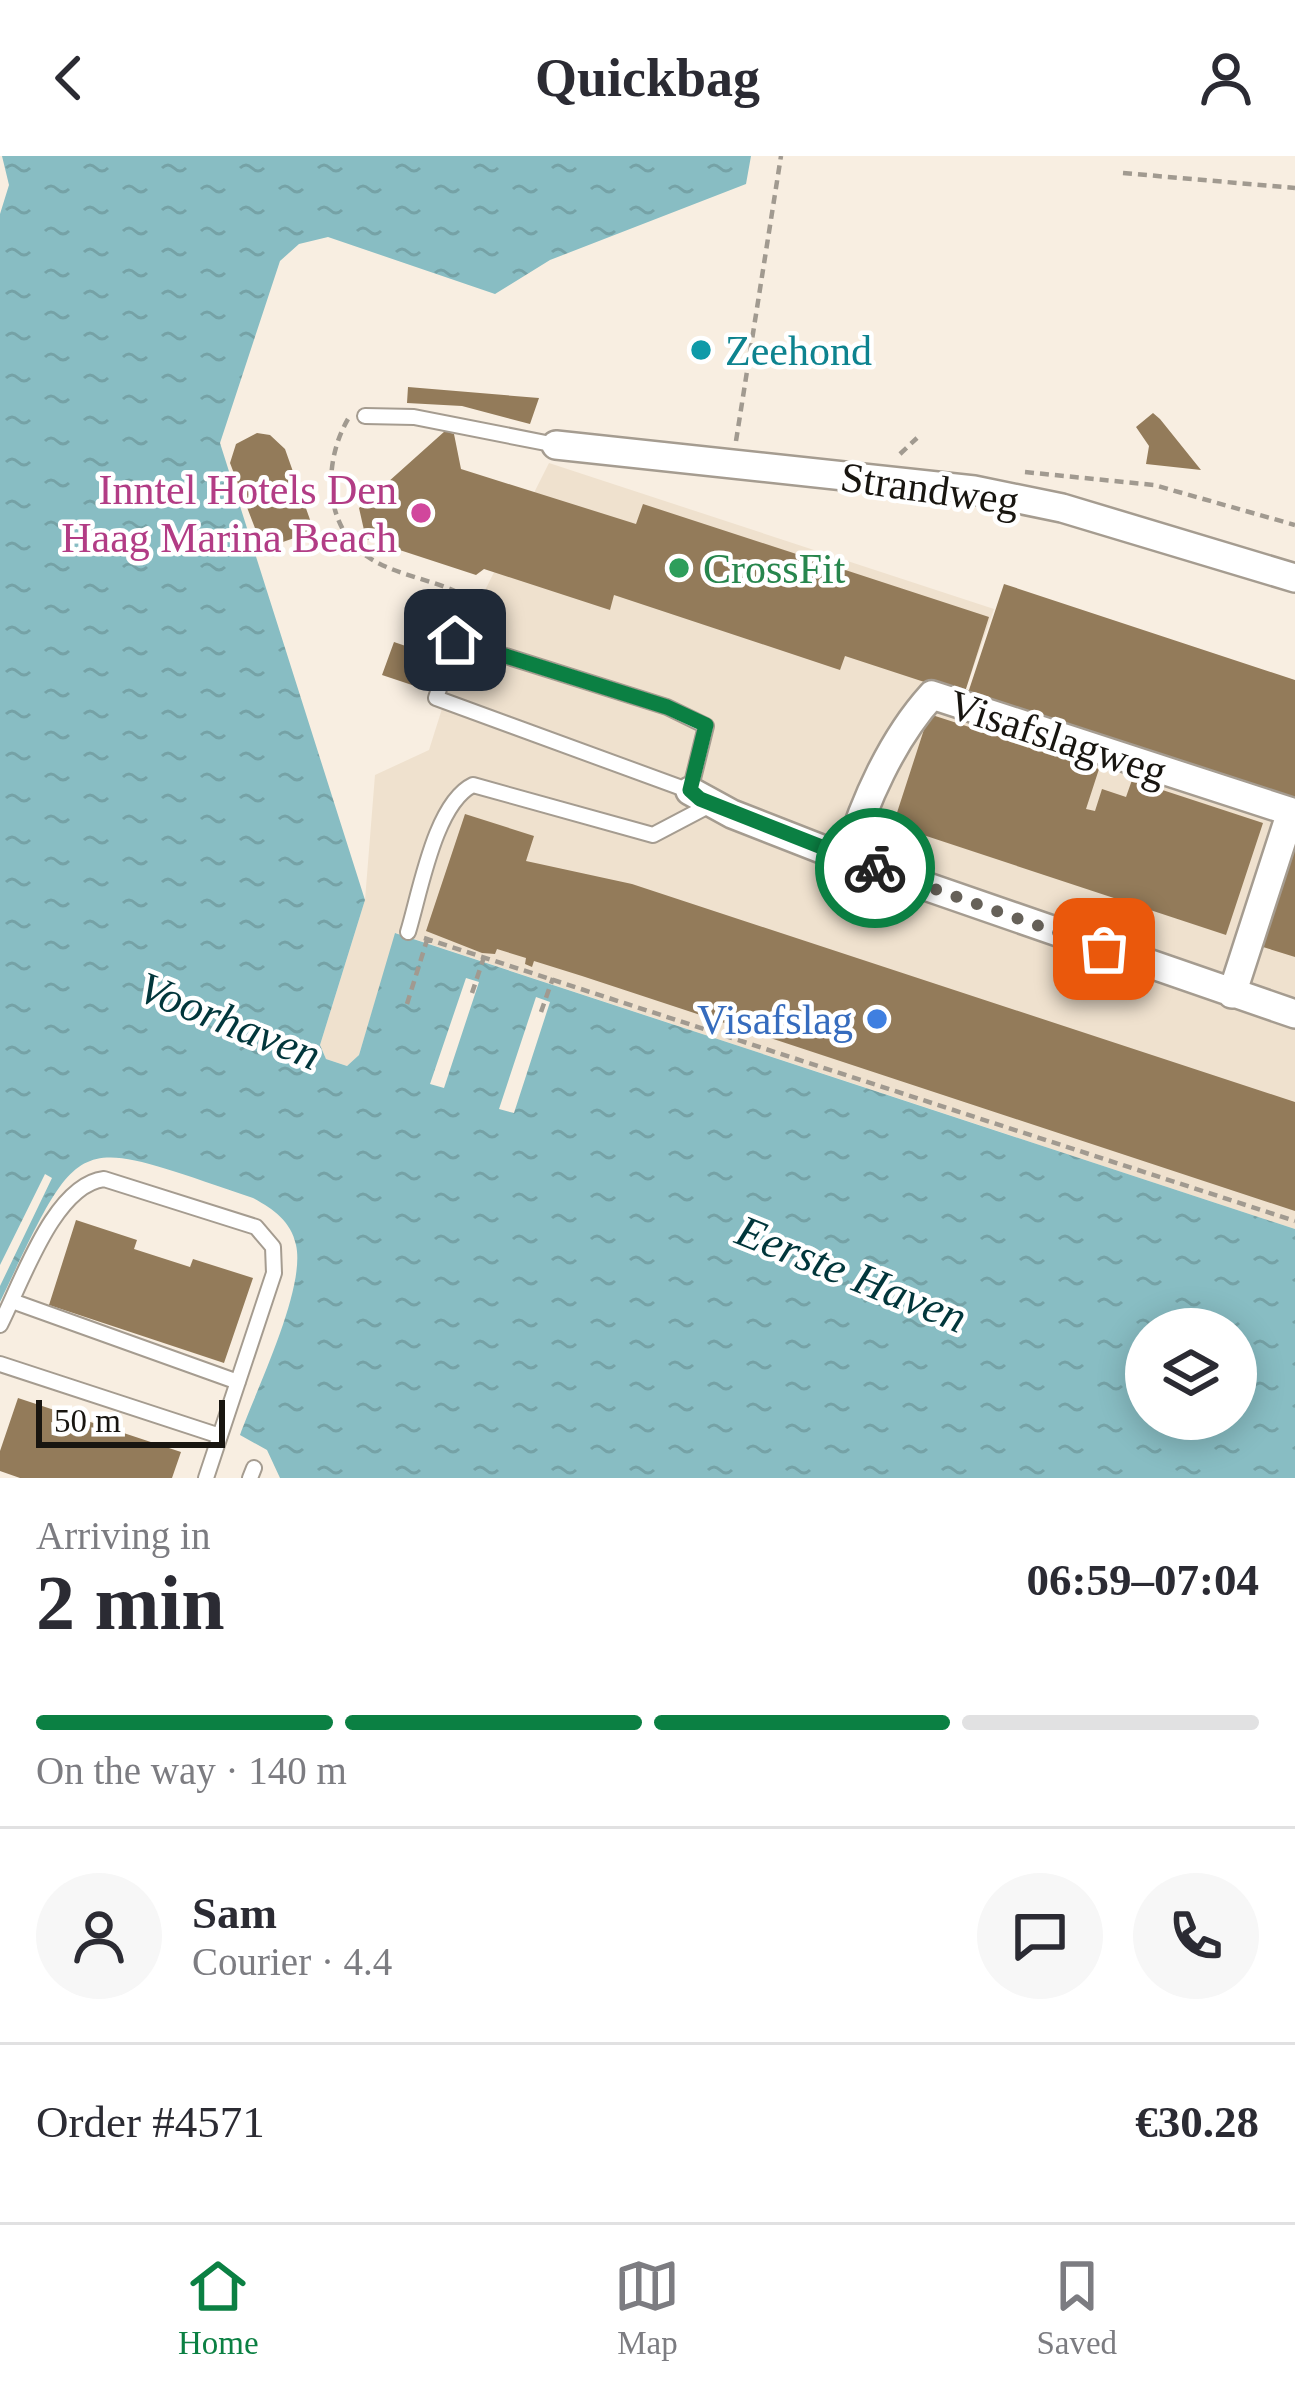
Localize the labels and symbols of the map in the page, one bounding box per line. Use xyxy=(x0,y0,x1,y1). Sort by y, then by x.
place label: Zeehond xyxy=(725,328,872,374)
marker: Zeehond xyxy=(688,337,714,363)
street label: Strandweg xyxy=(838,454,1022,524)
place label: Inntel Hotels Den Haag Marina Beach xyxy=(61,467,397,561)
marker: Inntel Hotels Den Haag Marina Beach xyxy=(408,500,434,526)
place label: CrossFit xyxy=(703,546,846,592)
marker: CrossFit xyxy=(666,555,692,581)
pin xyxy=(404,589,506,691)
street label: Visafslagweg xyxy=(943,681,1172,795)
courier xyxy=(815,808,935,928)
pin xyxy=(1053,898,1155,1000)
water label: Voorhaven xyxy=(131,962,328,1080)
place label: Visafslag xyxy=(697,997,853,1043)
marker: Visafslag xyxy=(864,1006,890,1032)
water label: Eerste Haven xyxy=(728,1205,974,1343)
scale bar xyxy=(36,1394,225,1447)

